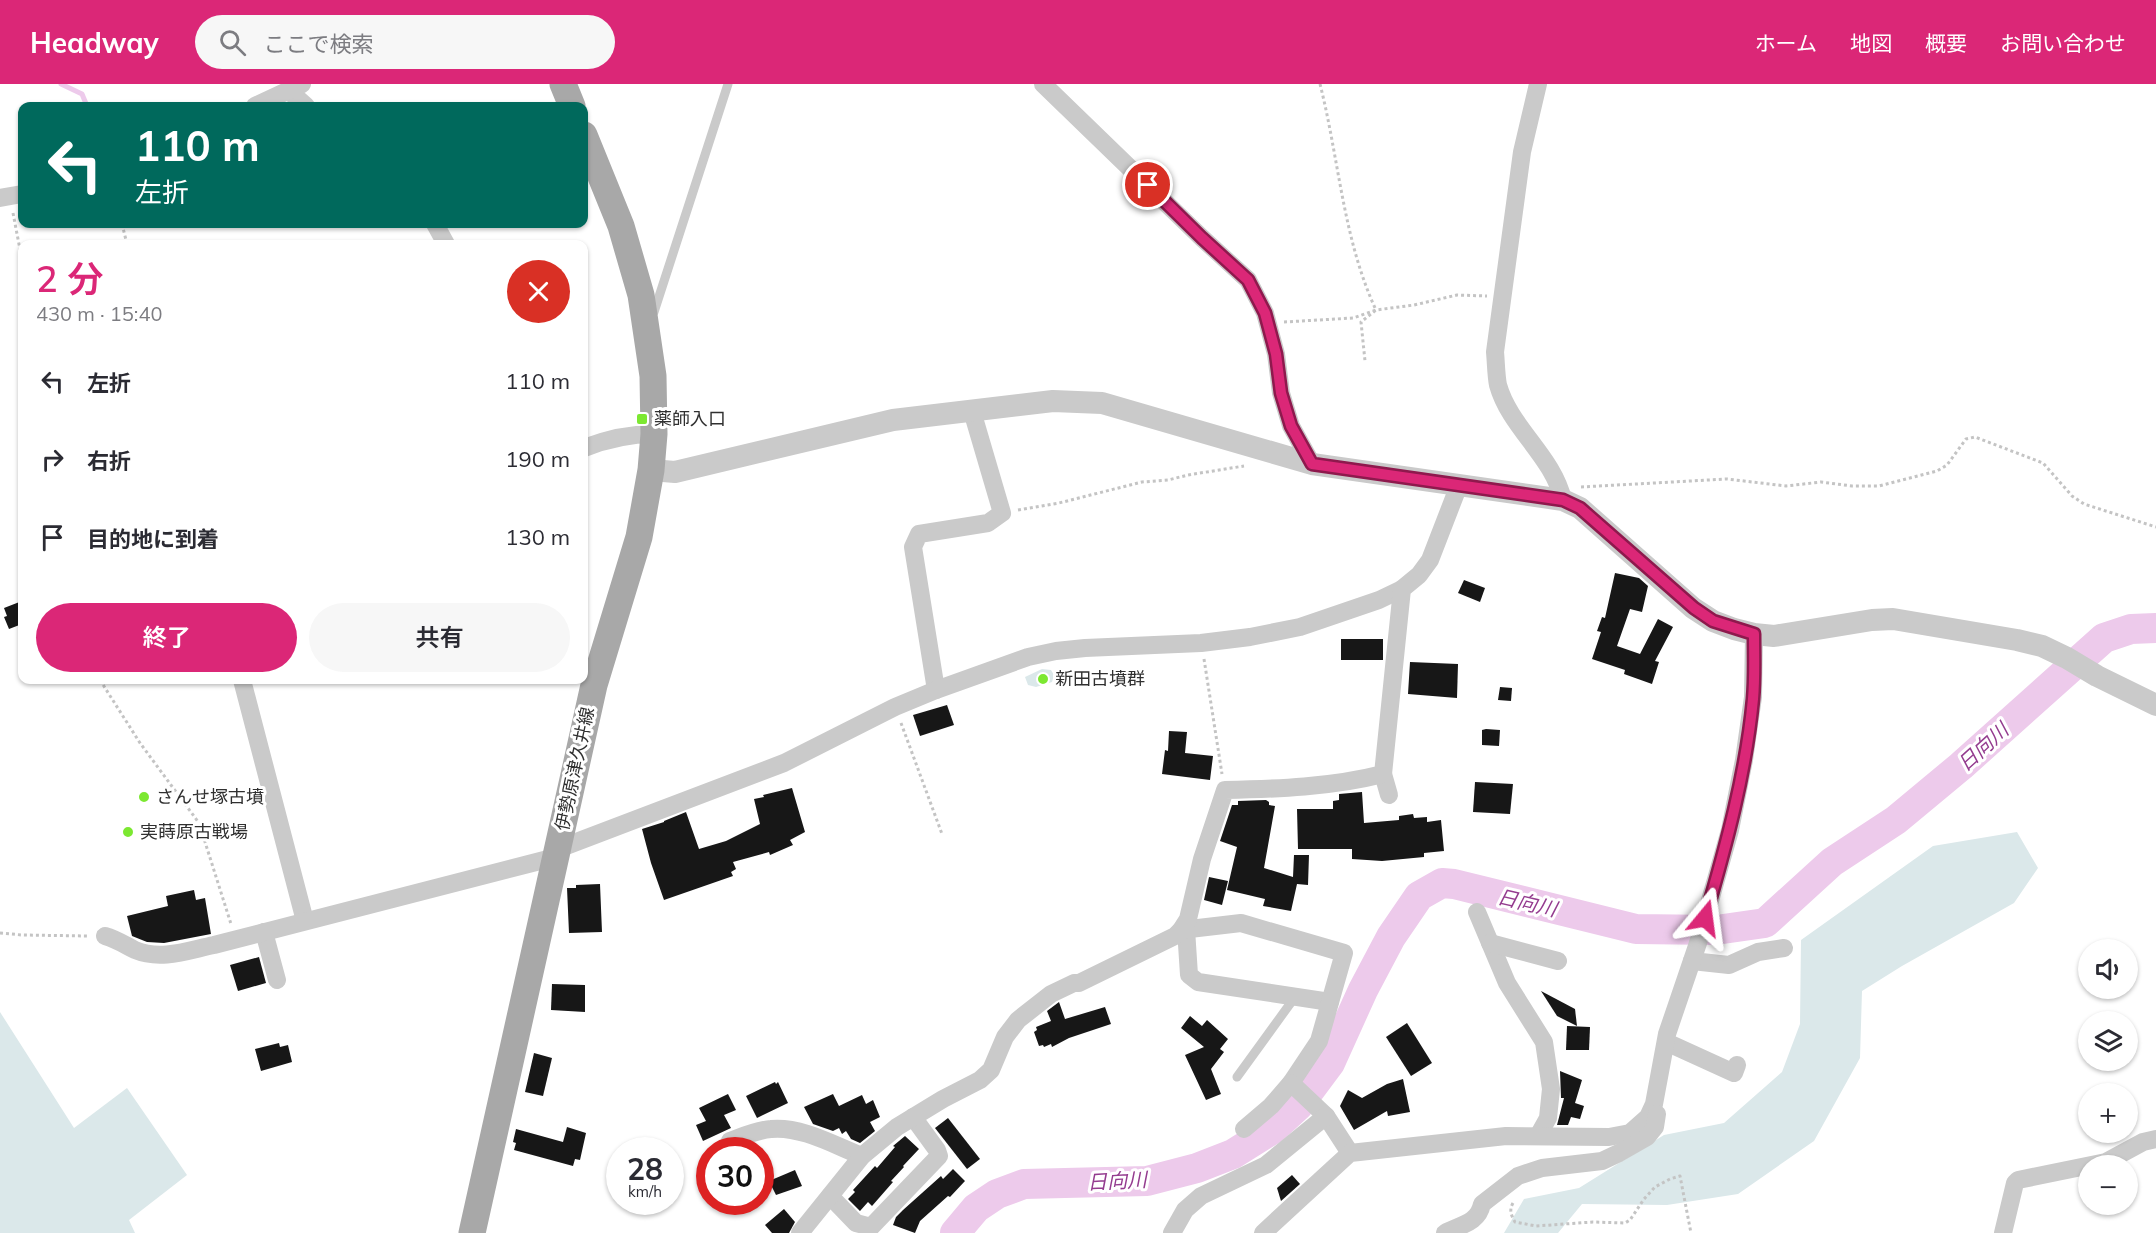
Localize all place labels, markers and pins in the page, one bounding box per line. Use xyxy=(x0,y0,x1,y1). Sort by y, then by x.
pin xyxy=(1122,159,1173,210)
place label: 薬師入口 xyxy=(654,407,726,430)
marker: 薬師入口 xyxy=(635,412,649,426)
place label: 新田古墳群 xyxy=(1055,667,1145,690)
marker: 新田古墳群 xyxy=(1036,672,1050,686)
place label: さんせ塚古墳 xyxy=(156,785,264,808)
marker: さんせ塚古墳 xyxy=(137,790,151,804)
place label: 実蒔原古戦場 xyxy=(140,820,248,843)
marker: 実蒔原古戦場 xyxy=(121,825,135,839)

